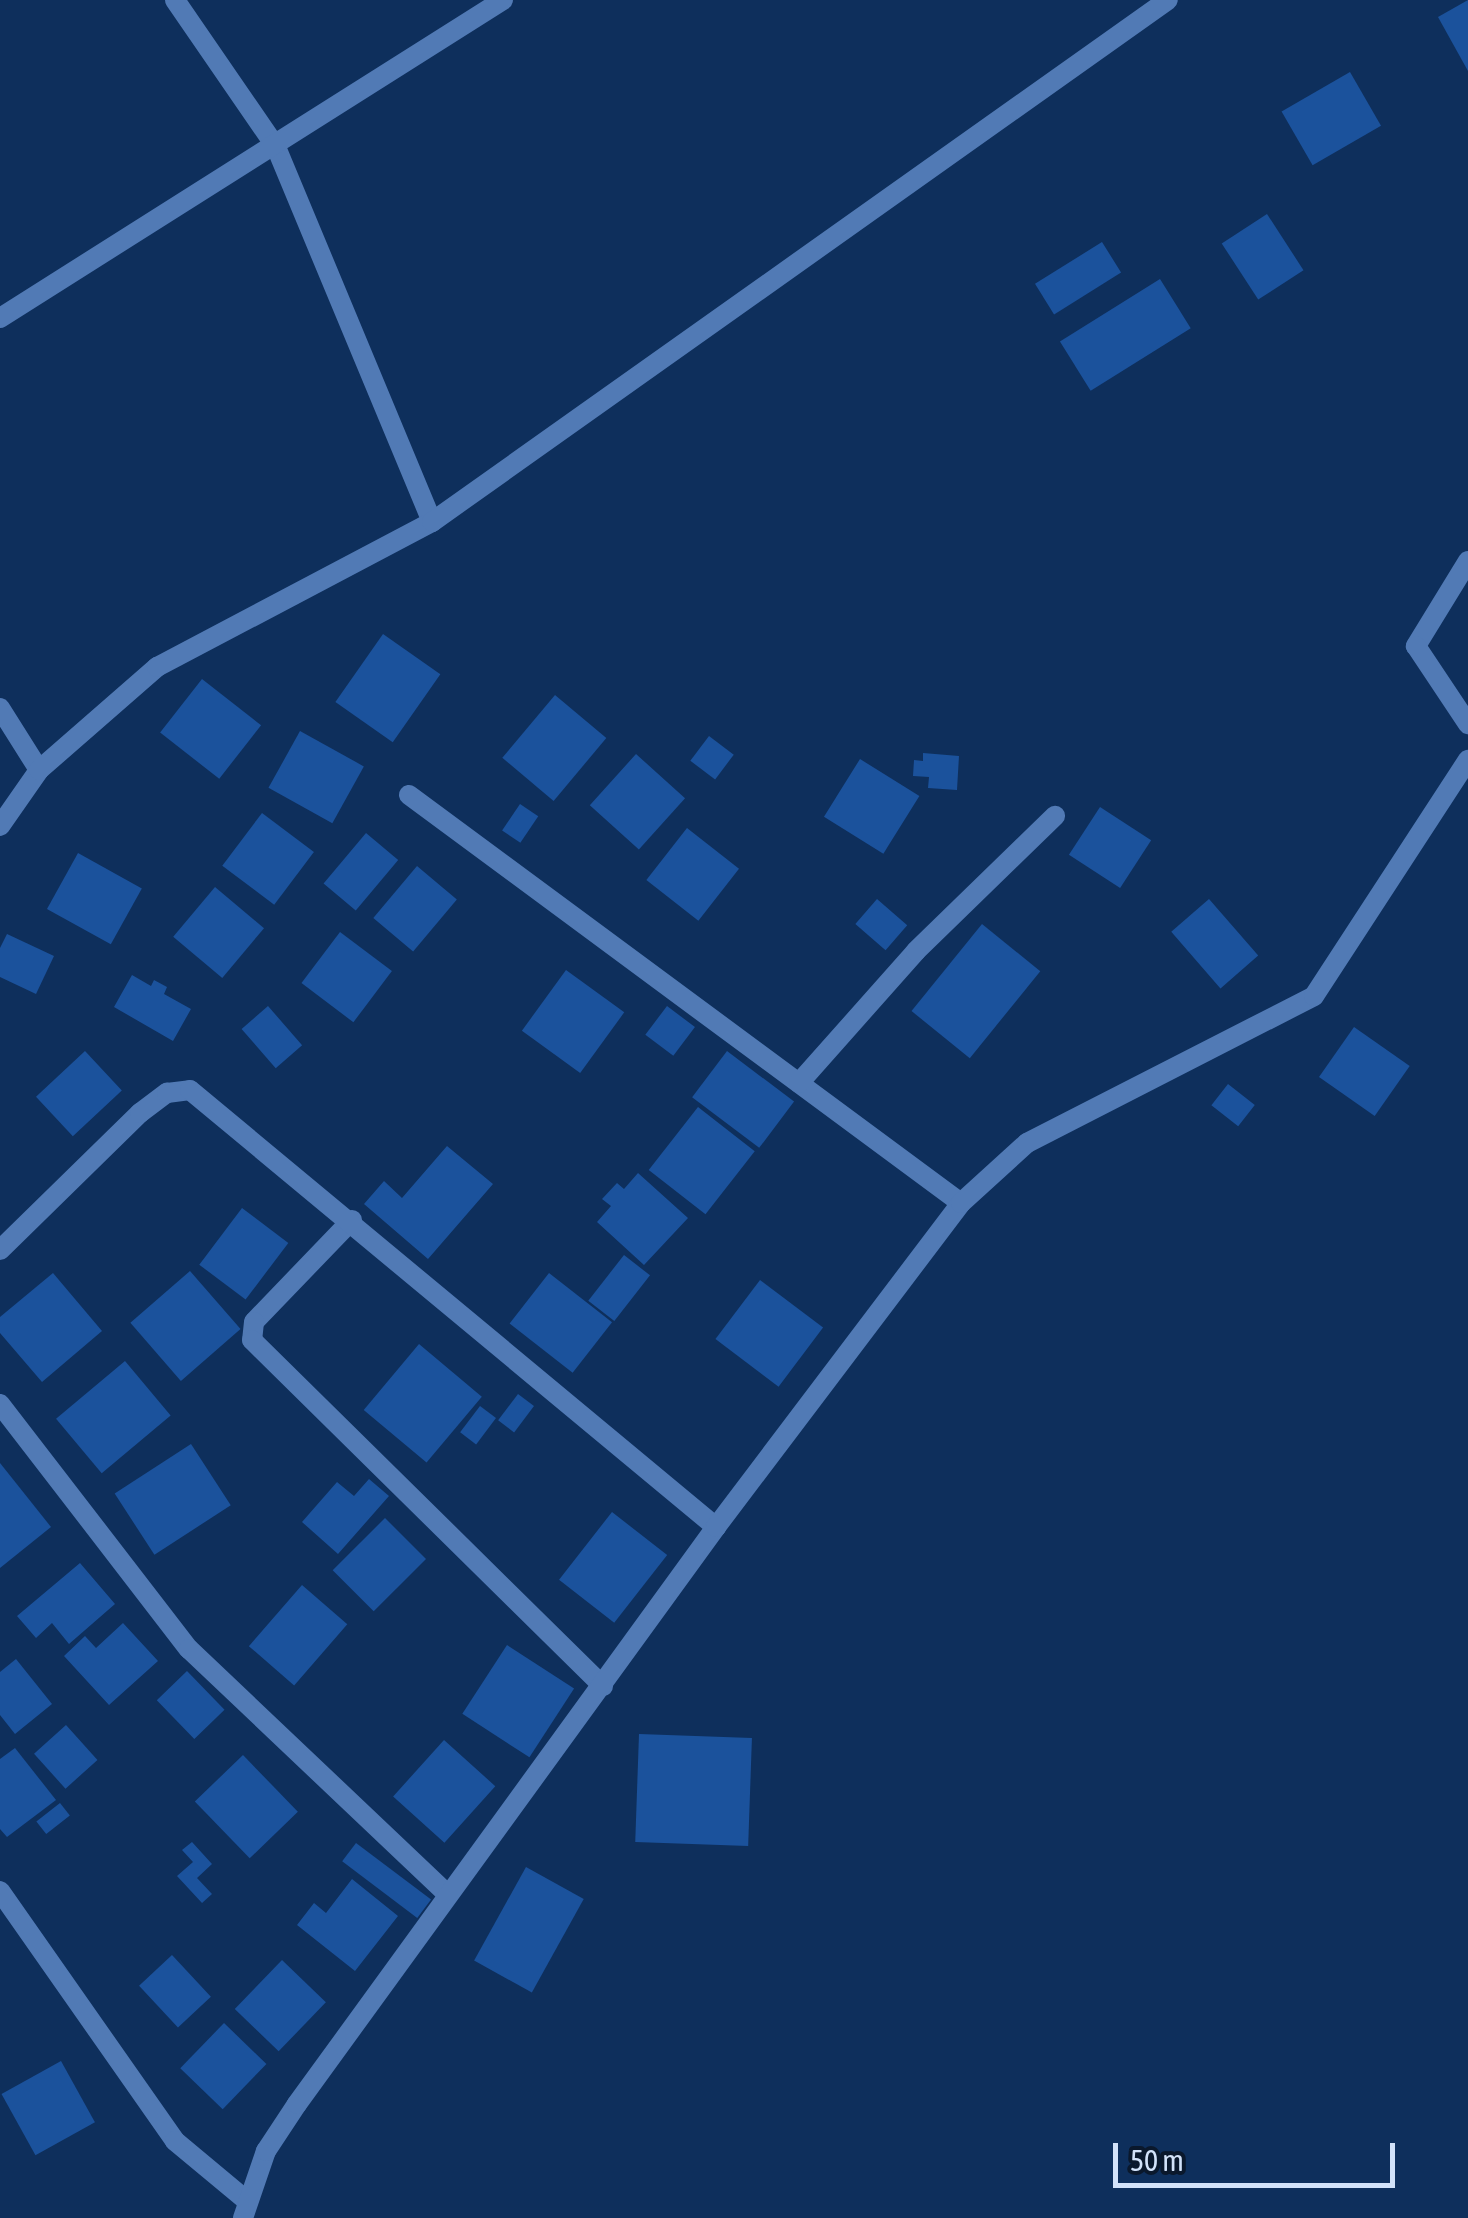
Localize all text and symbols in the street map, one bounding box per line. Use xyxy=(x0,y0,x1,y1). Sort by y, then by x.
scale bar xyxy=(1118,2123,1400,2185)
text: 50 m xyxy=(1130,2143,1184,2177)

